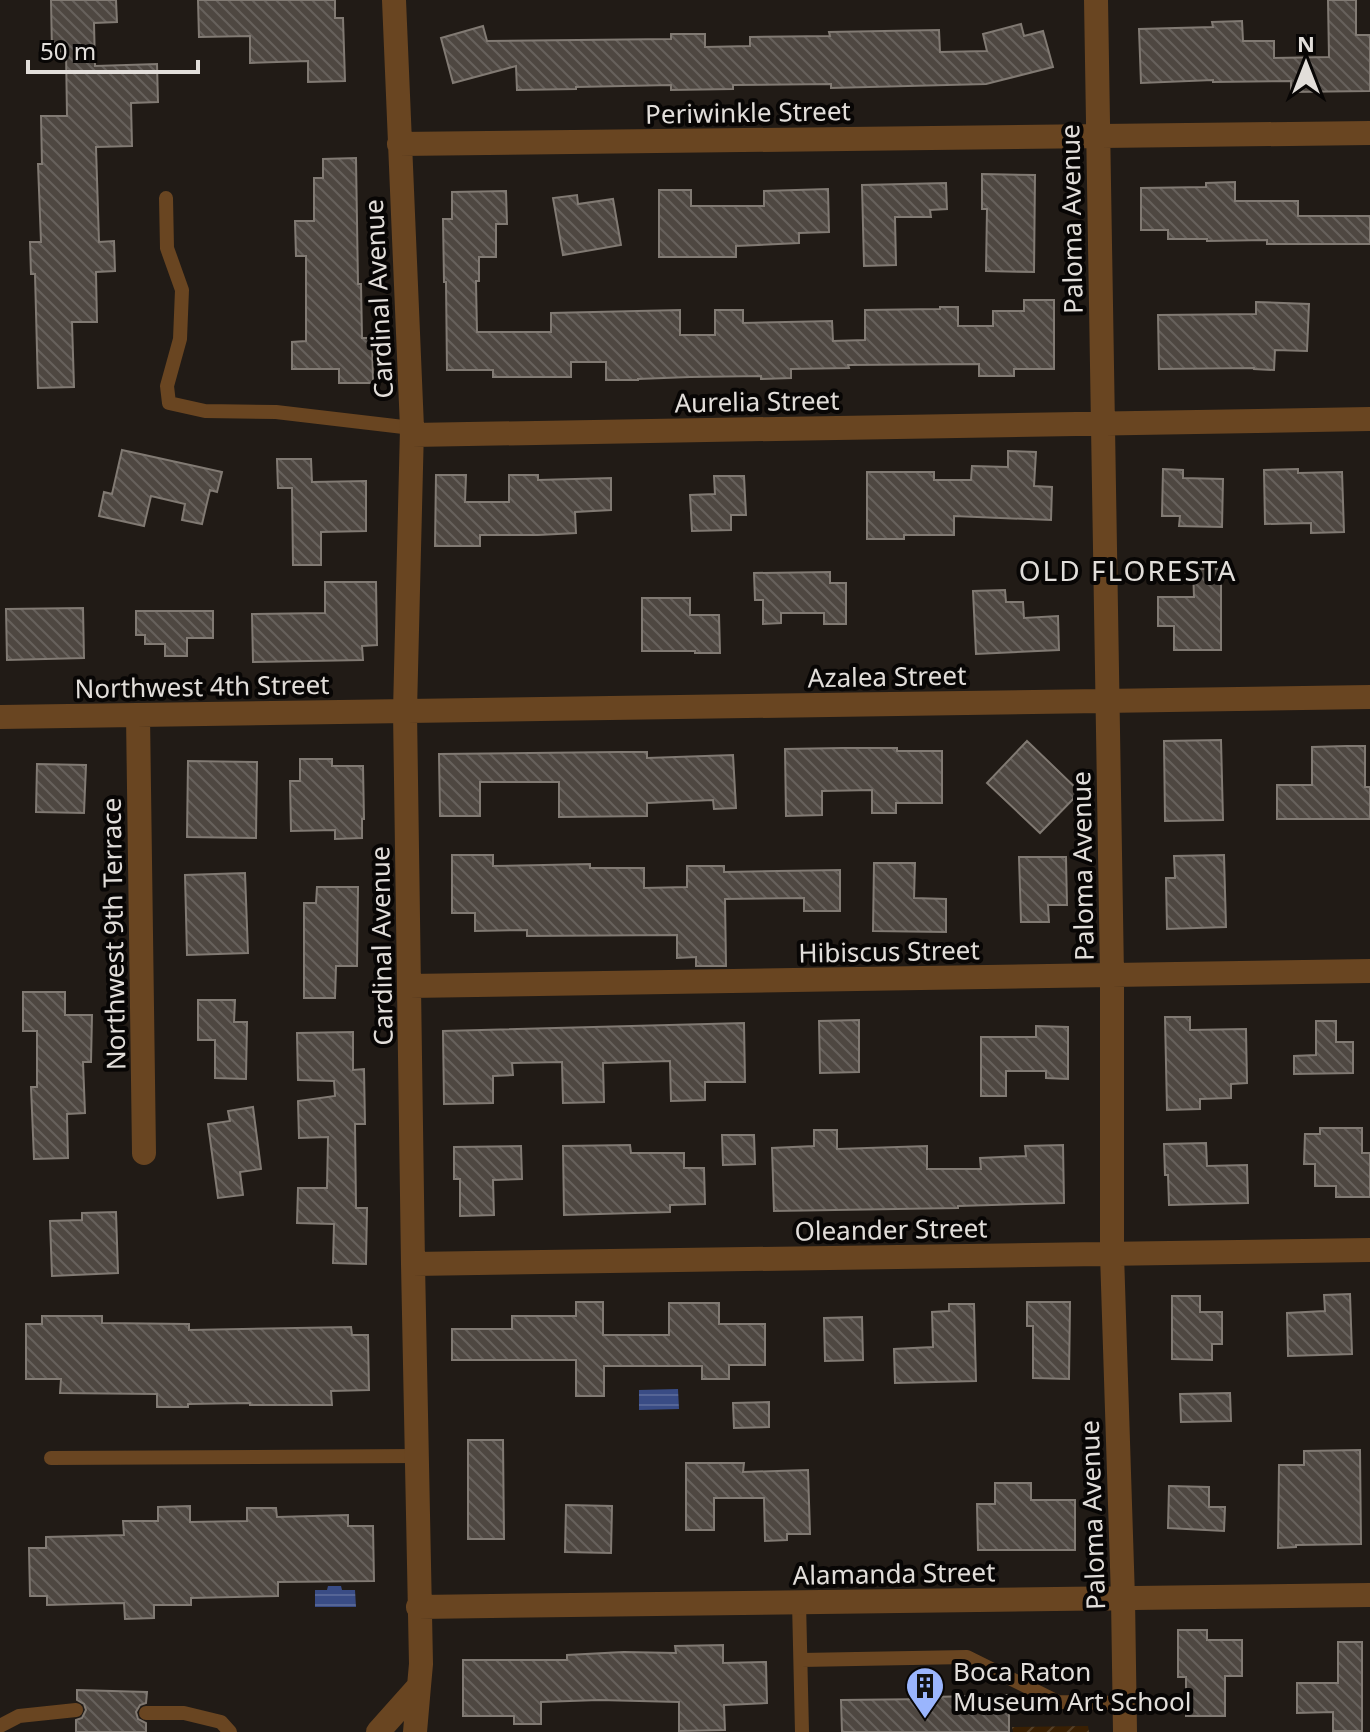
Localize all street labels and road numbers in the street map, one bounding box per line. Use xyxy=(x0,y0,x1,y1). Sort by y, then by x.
street label: Periwinkle Street xyxy=(645,92,851,132)
street label: Paloma Avenue xyxy=(1051,124,1091,314)
street label: Cardinal Avenue xyxy=(355,199,401,399)
street label: Aurelia Street xyxy=(674,382,840,420)
street label: Azalea Street xyxy=(807,657,967,695)
street label: Northwest 4th Street xyxy=(74,666,330,706)
street label: Paloma Avenue xyxy=(1062,771,1102,961)
street label: Northwest 9th Terrace xyxy=(93,797,133,1071)
street label: Cardinal Avenue xyxy=(361,846,401,1046)
street label: Hibiscus Street xyxy=(798,931,980,971)
street label: Oleander Street xyxy=(794,1209,988,1249)
street label: Paloma Avenue xyxy=(1071,1420,1113,1610)
street label: Alamanda Street xyxy=(792,1553,996,1593)

